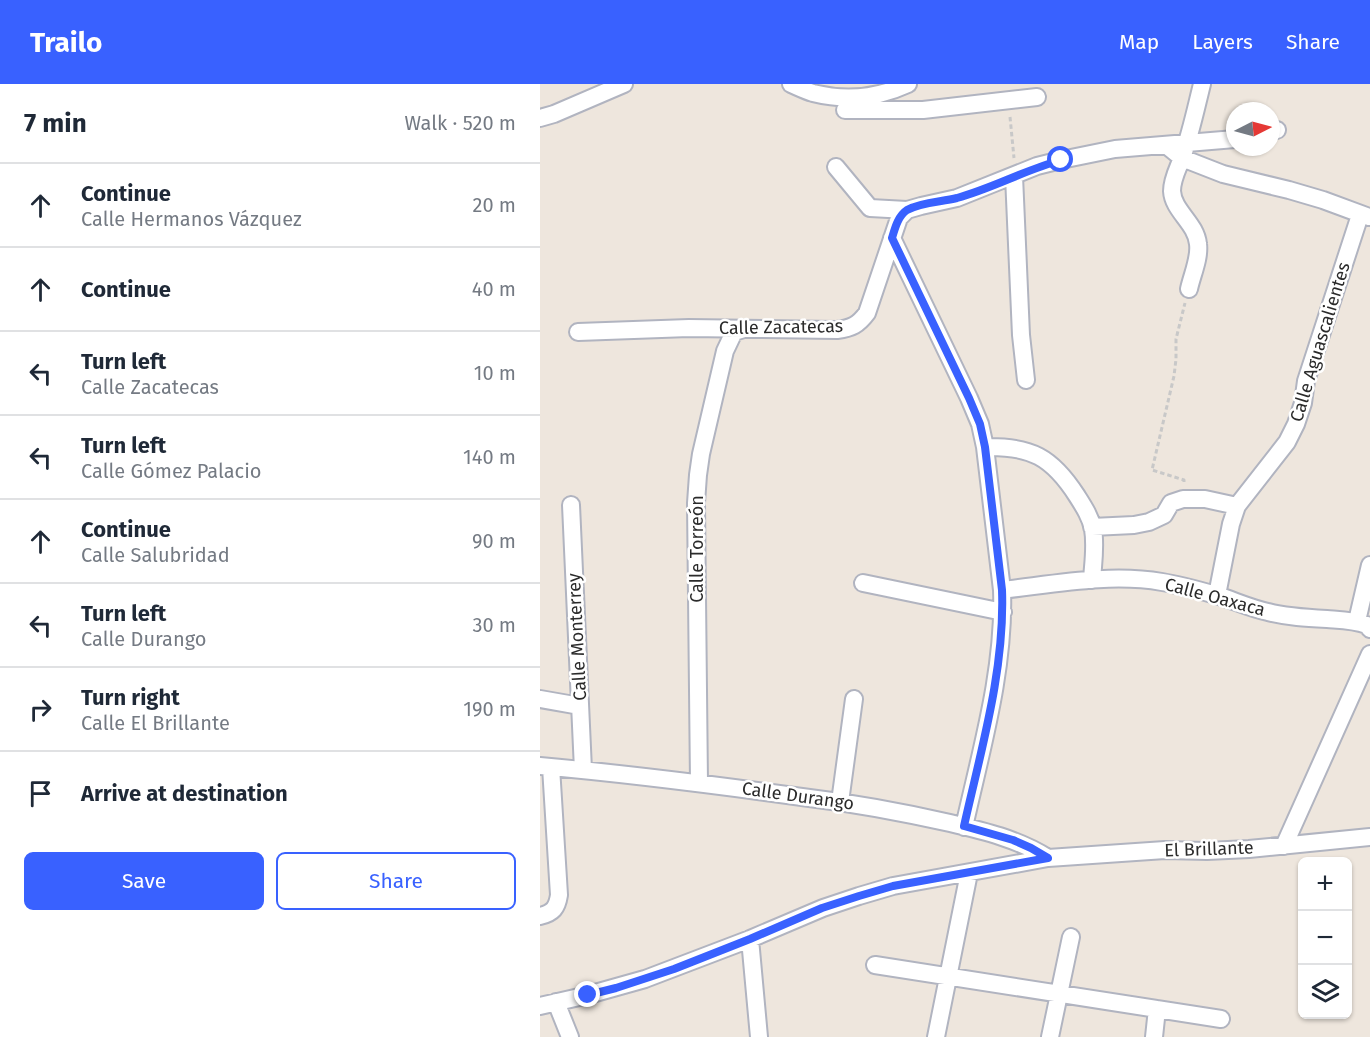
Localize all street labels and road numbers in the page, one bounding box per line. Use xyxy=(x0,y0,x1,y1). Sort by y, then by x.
street label: Calle Aguascalientes xyxy=(1285,260,1355,424)
street label: Calle Zacatecas xyxy=(719,315,843,339)
street label: Calle Torreón xyxy=(686,495,708,603)
street label: Calle Monterrey xyxy=(563,573,591,701)
street label: Calle Oaxaca xyxy=(1162,573,1268,621)
street label: Calle Durango xyxy=(741,777,855,815)
street label: El Brillante xyxy=(1164,836,1254,862)

